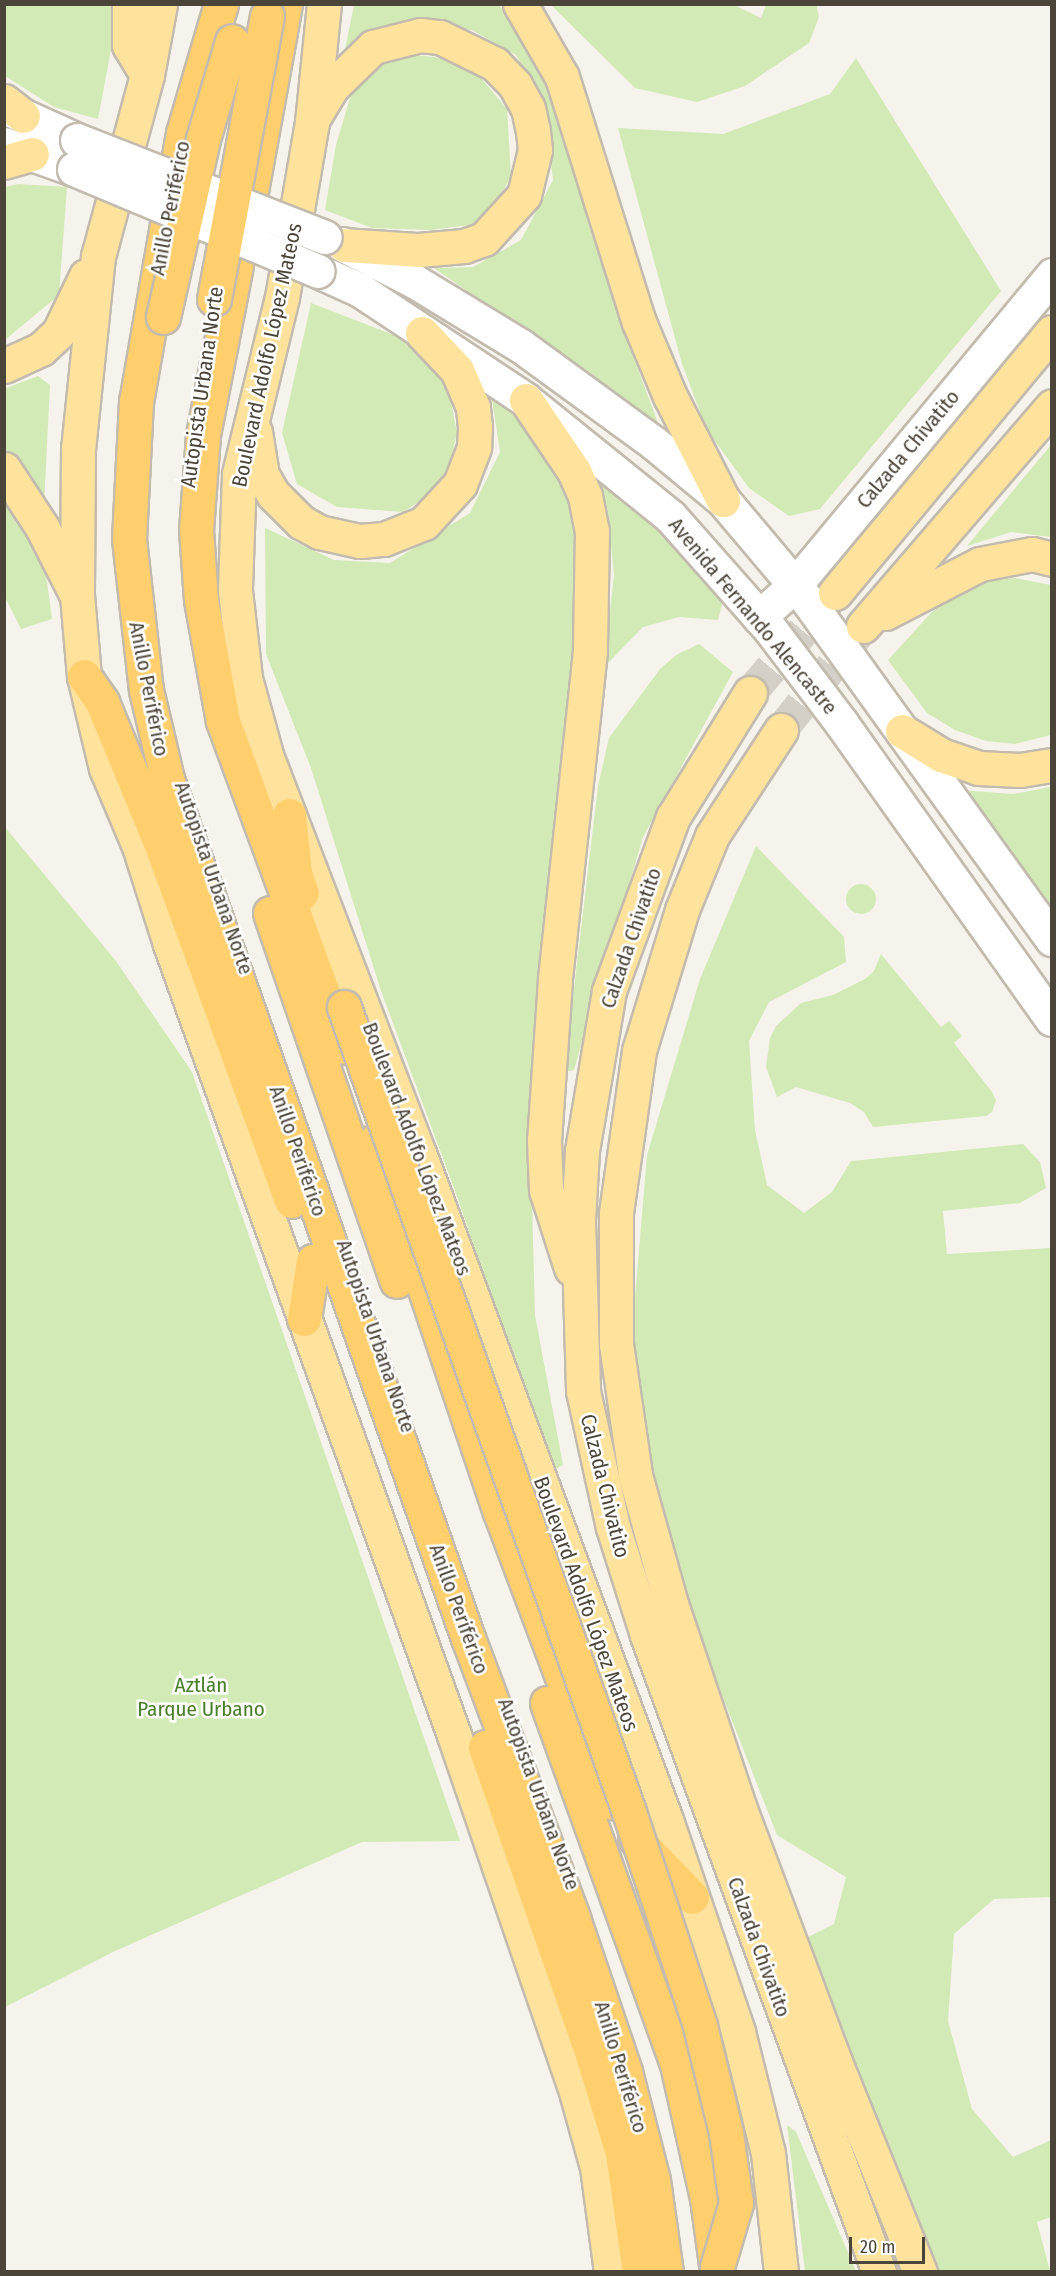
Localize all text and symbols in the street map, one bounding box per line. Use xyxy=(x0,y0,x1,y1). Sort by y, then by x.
street label: Anillo Periférico xyxy=(145,139,195,277)
street label: Boulevard Adolfo López Mateos xyxy=(227,221,307,489)
street label: Autopista Urbana Norte xyxy=(175,285,229,489)
street label: Calzada Chivatito xyxy=(851,385,965,513)
street label: Avenida Fernando Alencastre xyxy=(663,512,843,720)
street label: Anillo Periférico xyxy=(124,620,174,758)
street label: Autopista Urbana Norte xyxy=(169,778,259,978)
street label: Calzada Chivatito xyxy=(595,864,667,1012)
street label: Boulevard Adolfo López Mateos xyxy=(357,1019,477,1279)
street label: Anillo Periférico xyxy=(264,1082,332,1220)
street label: Autopista Urbana Norte xyxy=(331,1236,421,1436)
street label: Calzada Chivatito xyxy=(575,1412,635,1560)
street label: Boulevard Adolfo López Mateos xyxy=(528,1473,644,1735)
street label: Anillo Periférico xyxy=(424,1541,494,1677)
park label: Aztlán Parque Urbano xyxy=(137,1672,265,1722)
street label: Autopista Urbana Norte xyxy=(493,1695,585,1893)
street label: Calzada Chivatito xyxy=(722,1874,796,2020)
street label: Anillo Periférico xyxy=(589,1998,653,2136)
scale bar xyxy=(852,2225,928,2263)
text: 20 m xyxy=(860,2236,895,2258)

